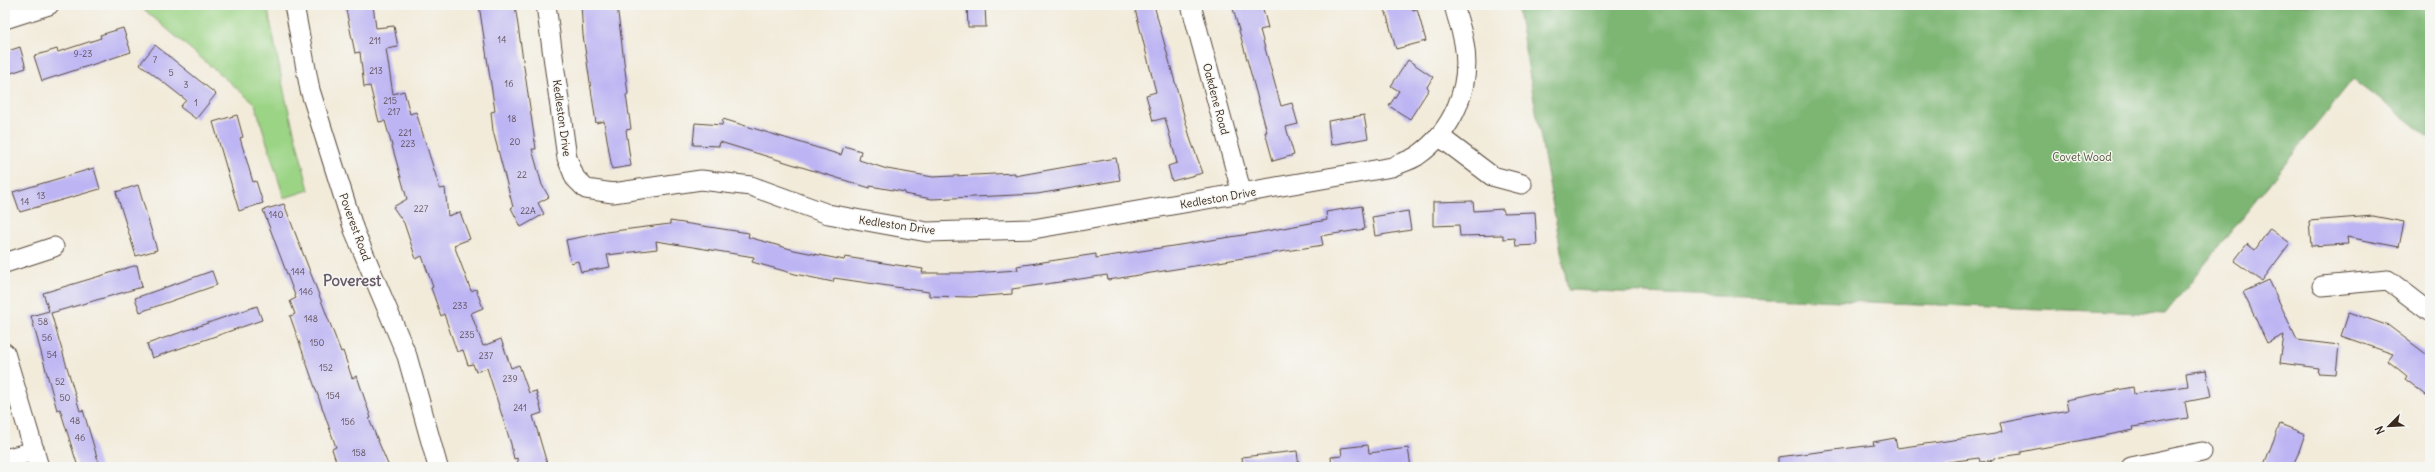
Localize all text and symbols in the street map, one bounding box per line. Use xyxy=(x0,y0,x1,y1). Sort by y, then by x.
house number: 14 xyxy=(498,34,506,45)
house number: 211 xyxy=(369,35,381,46)
house number: 9-23 xyxy=(74,48,92,59)
house number: 7 xyxy=(153,54,158,65)
street label: Oakdene Road xyxy=(1200,62,1232,137)
house number: 213 xyxy=(369,65,383,76)
house number: 5 xyxy=(168,67,174,78)
house number: 16 xyxy=(505,78,513,89)
house number: 3 xyxy=(183,79,189,90)
street label: Kedleston Drive xyxy=(550,79,574,157)
house number: 215 xyxy=(383,95,397,106)
house number: 1 xyxy=(194,97,198,108)
house number: 217 xyxy=(388,106,401,117)
house number: 18 xyxy=(508,113,516,124)
house number: 221 xyxy=(398,127,412,138)
house number: 20 xyxy=(510,136,521,147)
house number: 223 xyxy=(401,138,415,149)
park label: Covet Wood xyxy=(2052,150,2112,164)
house number: 22 xyxy=(517,169,527,180)
street label: Kedleston Drive xyxy=(1179,184,1257,212)
house number: 13 xyxy=(37,190,45,201)
street label: Poverest Road xyxy=(336,191,374,263)
house number: 14 xyxy=(21,196,29,207)
house number: 227 xyxy=(414,203,429,214)
house number: 22A xyxy=(520,205,536,216)
house number: 140 xyxy=(269,209,283,220)
street label: Kedleston Drive xyxy=(858,213,936,237)
house number: 144 xyxy=(291,266,305,277)
district label: Poverest xyxy=(323,271,382,290)
house number: 146 xyxy=(299,286,313,297)
house number: 233 xyxy=(452,300,468,311)
house number: 148 xyxy=(304,313,318,324)
house number: 58 xyxy=(38,316,48,327)
house number: 235 xyxy=(459,329,475,340)
house number: 56 xyxy=(42,332,52,343)
house number: 150 xyxy=(310,337,324,348)
house number: 54 xyxy=(47,349,57,360)
house number: 237 xyxy=(479,350,494,361)
house number: 152 xyxy=(319,362,333,373)
house number: 239 xyxy=(502,373,518,384)
house number: 52 xyxy=(55,376,65,387)
house number: 154 xyxy=(326,390,340,401)
house number: 50 xyxy=(59,392,71,403)
house number: 241 xyxy=(513,402,527,413)
north arrow xyxy=(2369,406,2409,446)
house number: 48 xyxy=(70,415,80,426)
house number: 156 xyxy=(341,416,355,427)
text: N xyxy=(2372,424,2388,436)
house number: 46 xyxy=(75,432,85,443)
house number: 158 xyxy=(352,447,366,458)

